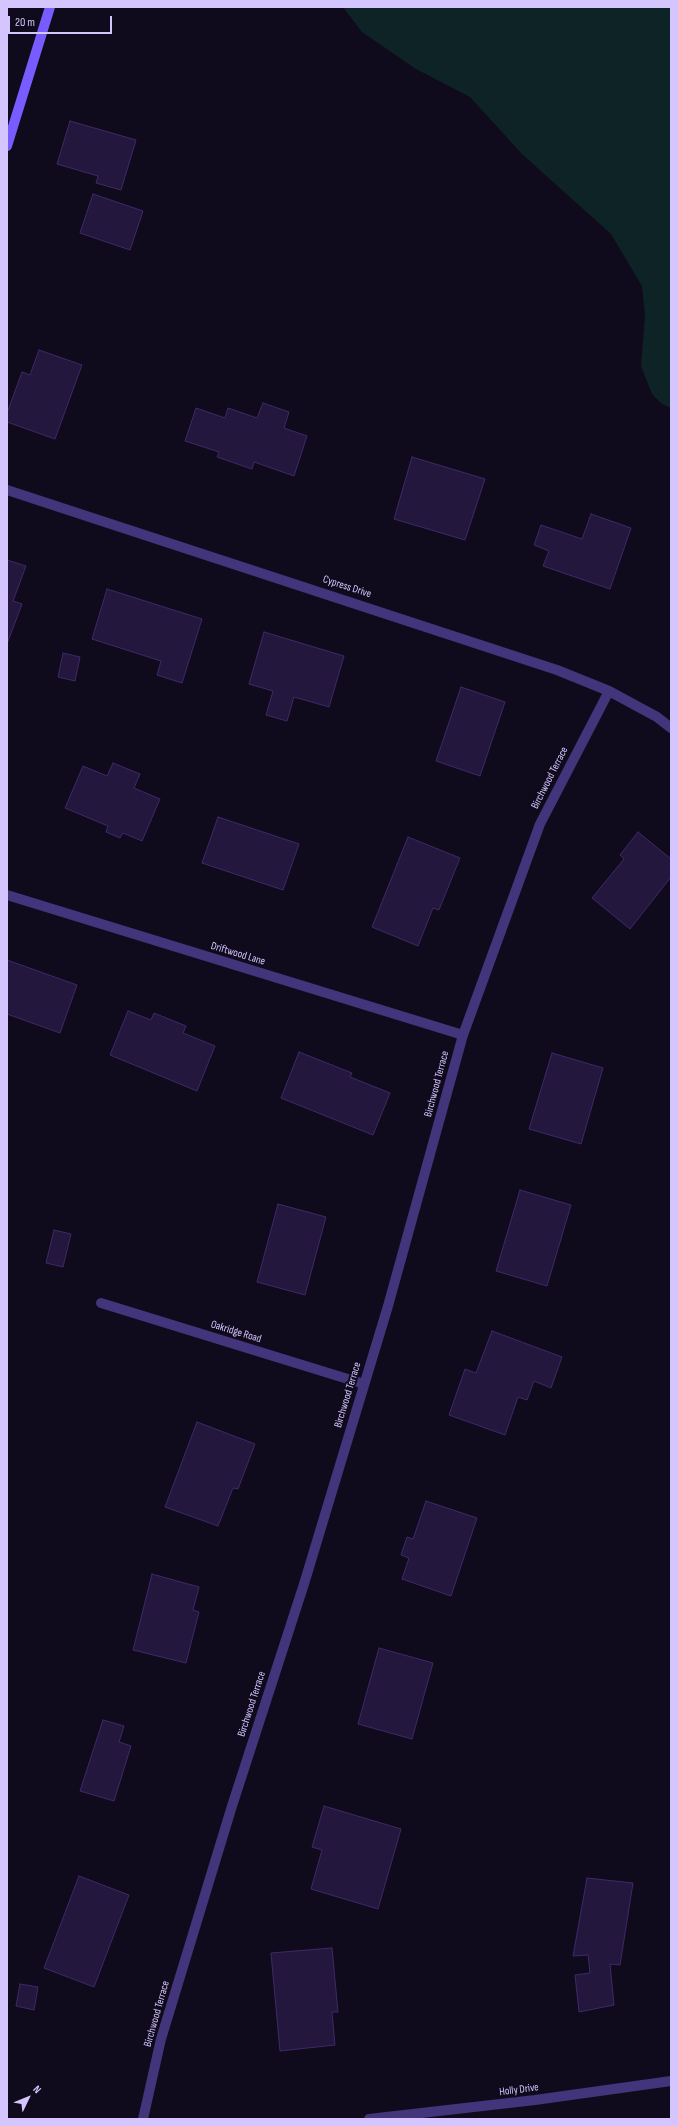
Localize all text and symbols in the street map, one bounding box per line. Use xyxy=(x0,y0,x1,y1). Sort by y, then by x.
scale bar xyxy=(10,8,114,34)
text: 20 m xyxy=(15,15,35,30)
street label: Cypress Drive xyxy=(321,573,373,601)
street label: Birchwood Terrace xyxy=(529,745,571,811)
street label: Driftwood Lane xyxy=(209,939,267,969)
street label: Birchwood Terrace xyxy=(422,1049,452,1119)
street label: Oakridge Road xyxy=(209,1318,263,1346)
street label: Birchwood Terrace xyxy=(332,1361,364,1429)
street label: Birchwood Terrace xyxy=(235,1670,269,1738)
street label: Birchwood Terrace xyxy=(141,1980,173,2048)
north arrow xyxy=(8,2078,48,2118)
street label: Holly Drive xyxy=(499,2081,539,2099)
text: N xyxy=(30,2083,44,2096)

